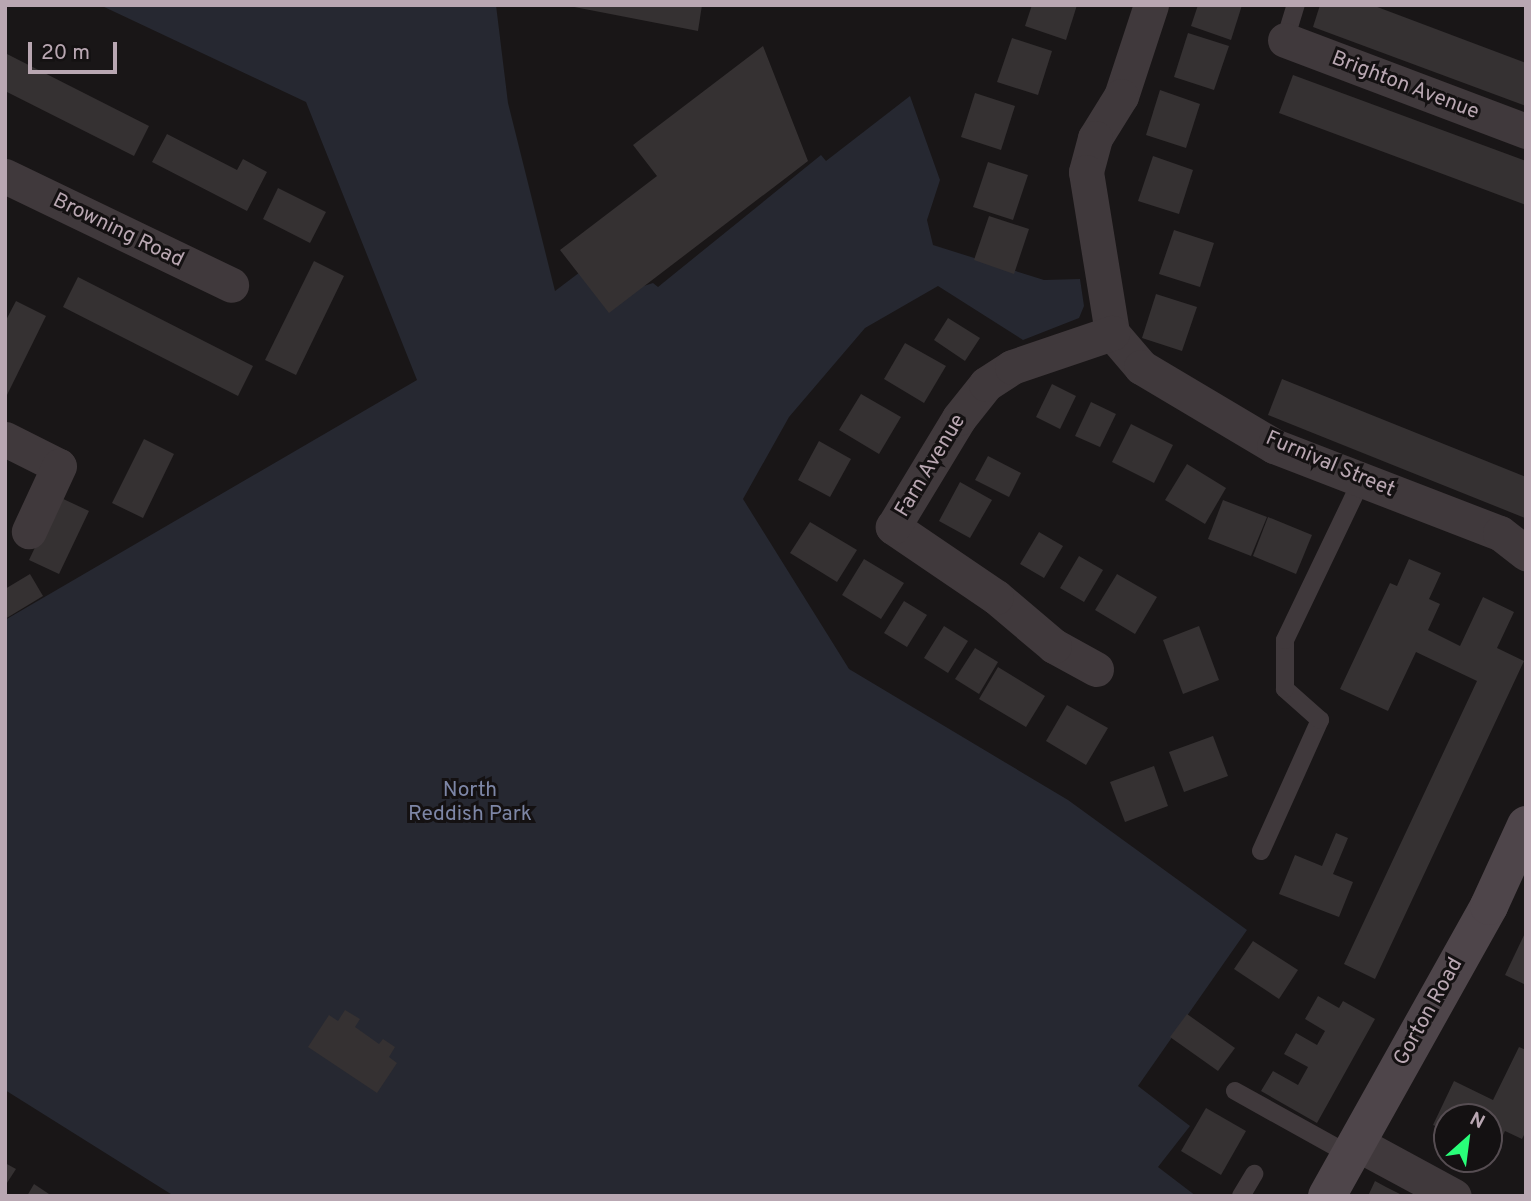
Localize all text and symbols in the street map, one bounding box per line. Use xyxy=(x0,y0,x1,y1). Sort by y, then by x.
scale bar xyxy=(32,28,121,72)
text: 20 m xyxy=(41,40,90,67)
street label: Brighton Avenue xyxy=(1327,46,1483,126)
street label: Browning Road xyxy=(48,188,188,274)
street label: Farn Avenue xyxy=(890,410,972,522)
street label: Furnival Street xyxy=(1262,426,1398,504)
park label: North Reddish Park xyxy=(408,778,532,828)
street label: Gorton Road xyxy=(1389,954,1469,1070)
north arrow xyxy=(1433,1103,1503,1173)
text: N xyxy=(1465,1107,1489,1135)

